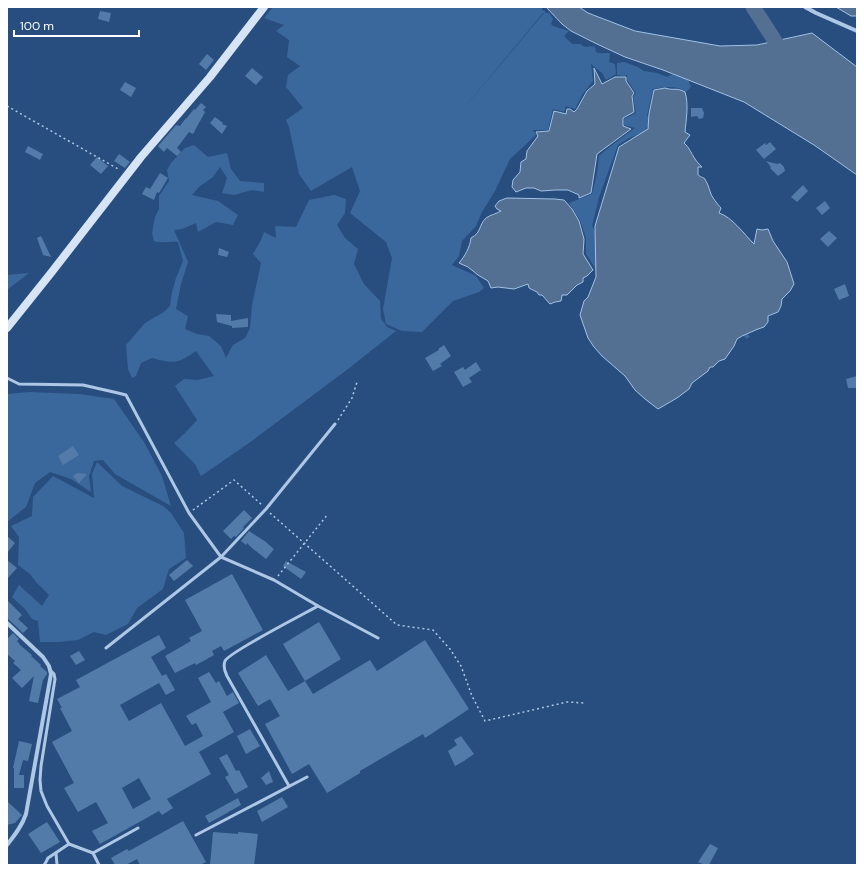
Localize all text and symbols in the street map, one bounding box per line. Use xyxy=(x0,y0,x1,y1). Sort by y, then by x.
scale bar xyxy=(14,12,139,38)
text: 100 m xyxy=(20,18,54,34)

